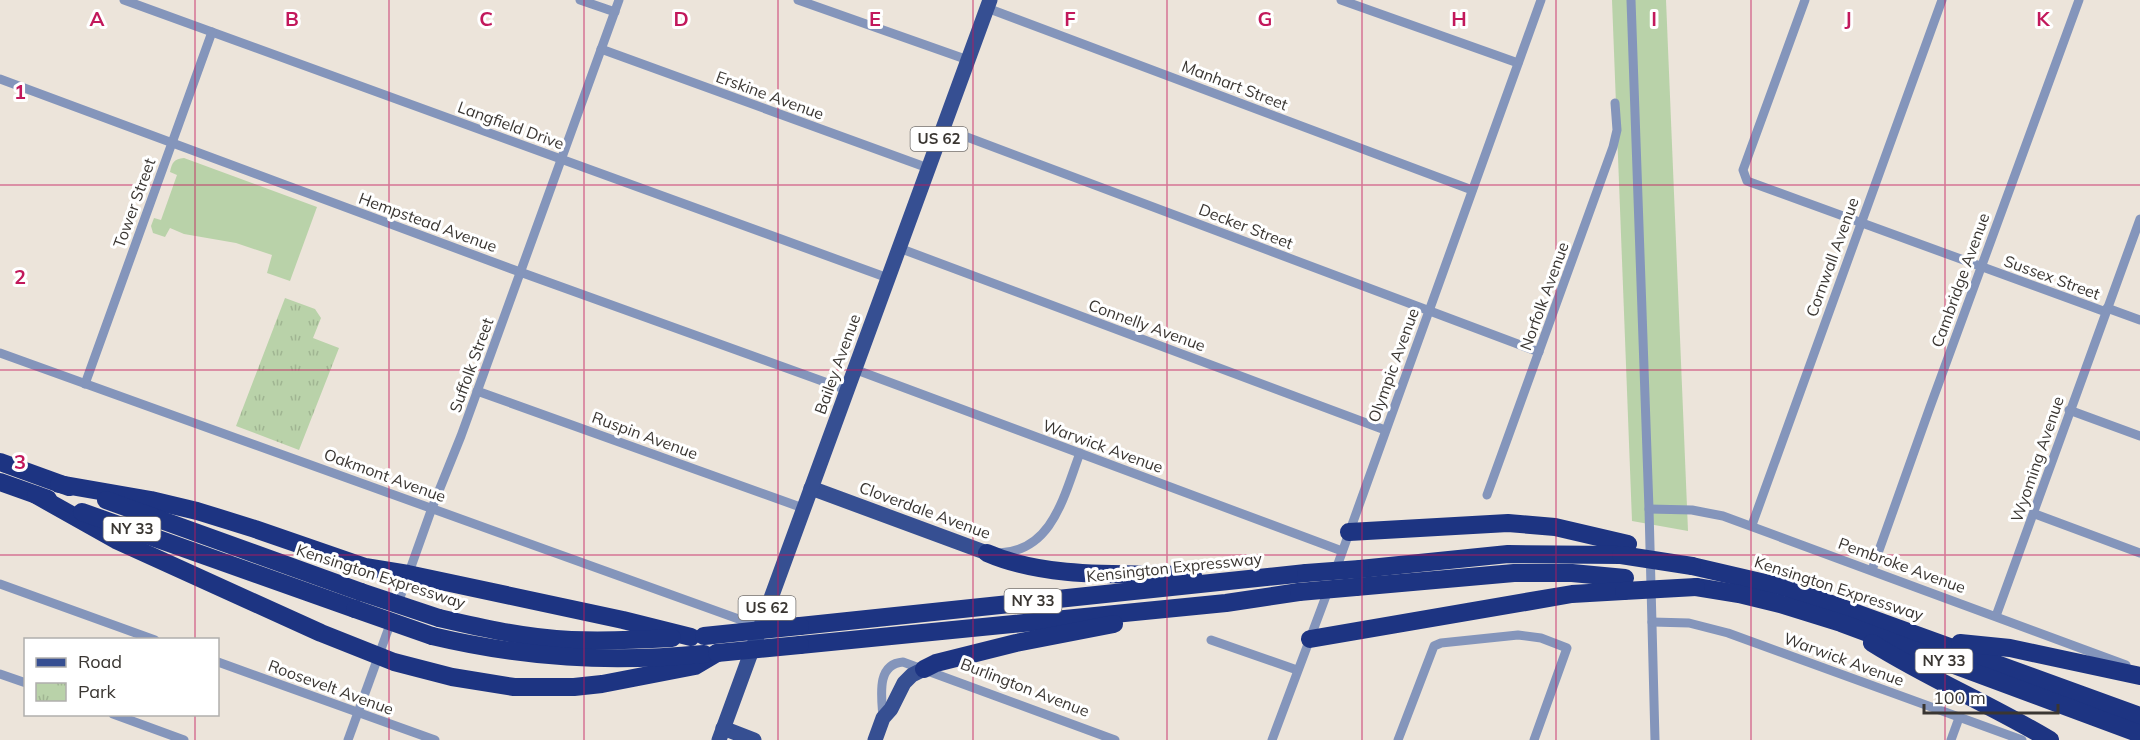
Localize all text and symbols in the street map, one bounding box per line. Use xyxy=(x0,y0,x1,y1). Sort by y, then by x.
text: A xyxy=(90,6,105,31)
text: B xyxy=(285,6,299,31)
text: C xyxy=(479,6,493,31)
text: D xyxy=(673,6,689,31)
text: E xyxy=(869,6,881,31)
text: F xyxy=(1064,6,1076,31)
text: G xyxy=(1258,6,1272,31)
text: H xyxy=(1451,6,1467,31)
text: I xyxy=(1651,6,1657,31)
text: J xyxy=(1844,6,1852,31)
text: K xyxy=(2036,6,2050,31)
street label: Manhart Street xyxy=(1179,56,1291,115)
street label: Erskine Avenue xyxy=(713,66,827,124)
text: 1 xyxy=(14,79,26,104)
street label: Langfield Drive xyxy=(455,97,567,153)
road number: US 62 xyxy=(910,127,968,151)
street label: Tower Street xyxy=(108,155,160,251)
street label: Hempstead Avenue xyxy=(356,188,500,256)
street label: Cornwall Avenue xyxy=(1801,195,1863,319)
street label: Decker Street xyxy=(1196,199,1296,253)
street label: Cambridge Avenue xyxy=(1926,210,1994,350)
street label: Norfolk Avenue xyxy=(1515,239,1573,353)
street label: Sussex Street xyxy=(2001,250,2103,304)
text: 2 xyxy=(14,264,26,289)
street label: Connelly Avenue xyxy=(1086,295,1208,355)
street label: Olympic Avenue xyxy=(1363,305,1423,425)
street label: Bailey Avenue xyxy=(810,311,864,417)
street label: Suffolk Street xyxy=(445,315,497,415)
street label: Wyoming Avenue xyxy=(2006,393,2068,525)
street label: Ruspin Avenue xyxy=(589,407,701,463)
street label: Warwick Avenue xyxy=(1040,415,1166,477)
street label: Oakmont Avenue xyxy=(321,444,449,506)
text: 3 xyxy=(14,449,26,474)
street label: Cloverdale Avenue xyxy=(857,477,993,543)
road number: NY 33 xyxy=(104,517,160,541)
street label: Pembroke Avenue xyxy=(1836,533,1968,597)
street label: Kensington Expressway xyxy=(294,539,468,613)
street label: Kensington Expressway xyxy=(1085,548,1263,586)
street label: Kensington Expressway xyxy=(1752,551,1926,625)
road number: NY 33 xyxy=(1004,589,1062,613)
road number: US 62 xyxy=(738,596,795,620)
street label: Warwick Avenue xyxy=(1781,628,1907,690)
legend xyxy=(24,638,219,716)
road number: NY 33 xyxy=(1916,649,1972,673)
text: Road xyxy=(78,650,122,673)
street label: Burlington Avenue xyxy=(958,653,1092,721)
street label: Roosevelt Avenue xyxy=(266,655,396,719)
scale bar xyxy=(1924,677,2058,715)
text: Park xyxy=(78,680,117,703)
text: 100 m xyxy=(1933,686,1986,709)

